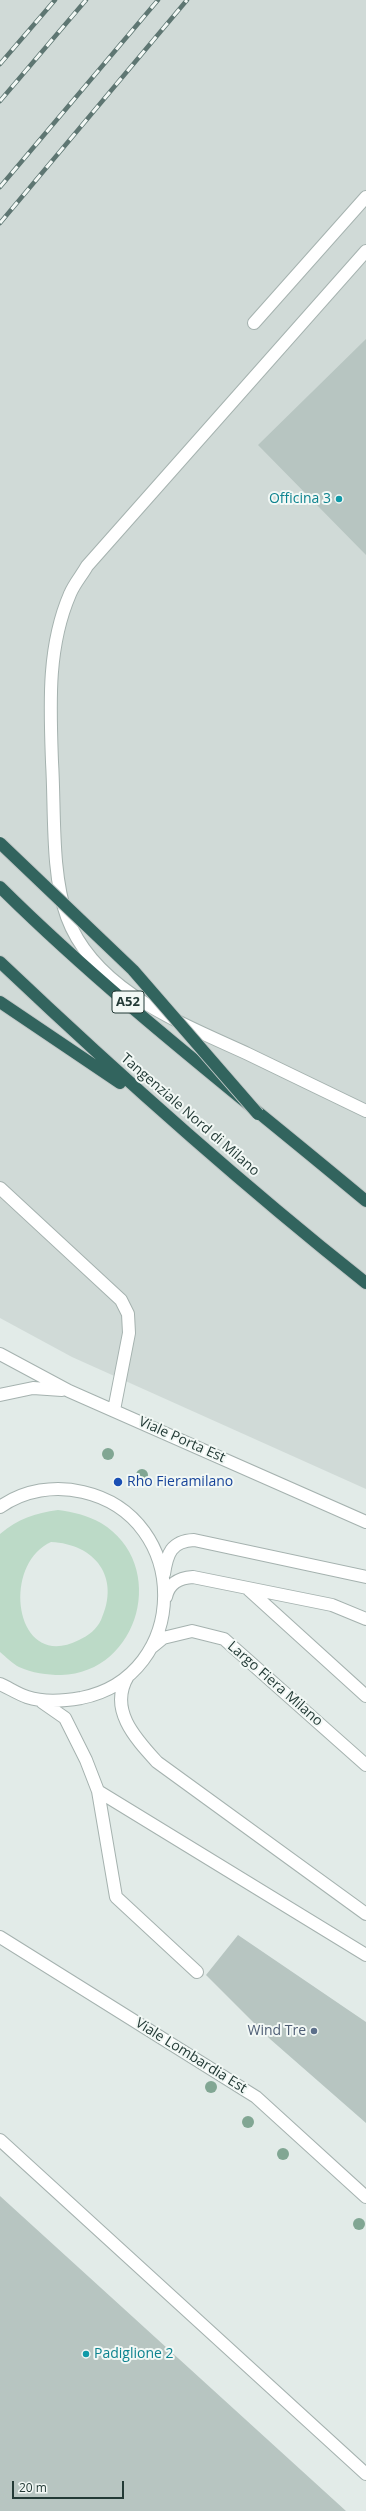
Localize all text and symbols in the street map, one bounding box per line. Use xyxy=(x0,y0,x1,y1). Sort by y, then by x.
place label: Officina 3 xyxy=(269,491,331,507)
marker: Officina 3 xyxy=(334,494,344,504)
road number: A52 xyxy=(112,991,144,1013)
street label: Tangenziale Nord di Milano xyxy=(117,1050,263,1180)
street label: Viale Porta Est xyxy=(136,1413,228,1467)
place label: Rho Fieramilano xyxy=(127,1474,233,1490)
marker: Rho Fieramilano xyxy=(112,1476,124,1488)
street label: Largo Fiera Milano xyxy=(224,1638,326,1730)
street label: Viale Lombardia Est xyxy=(132,2015,250,2097)
place label: Wind Tre xyxy=(247,2023,306,2039)
marker: Wind Tre xyxy=(309,2026,319,2036)
place label: Padiglione 2 xyxy=(94,2346,173,2362)
marker: Padiglione 2 xyxy=(81,2349,91,2359)
scale bar xyxy=(14,2473,126,2499)
text: 20 m xyxy=(19,2479,47,2496)

